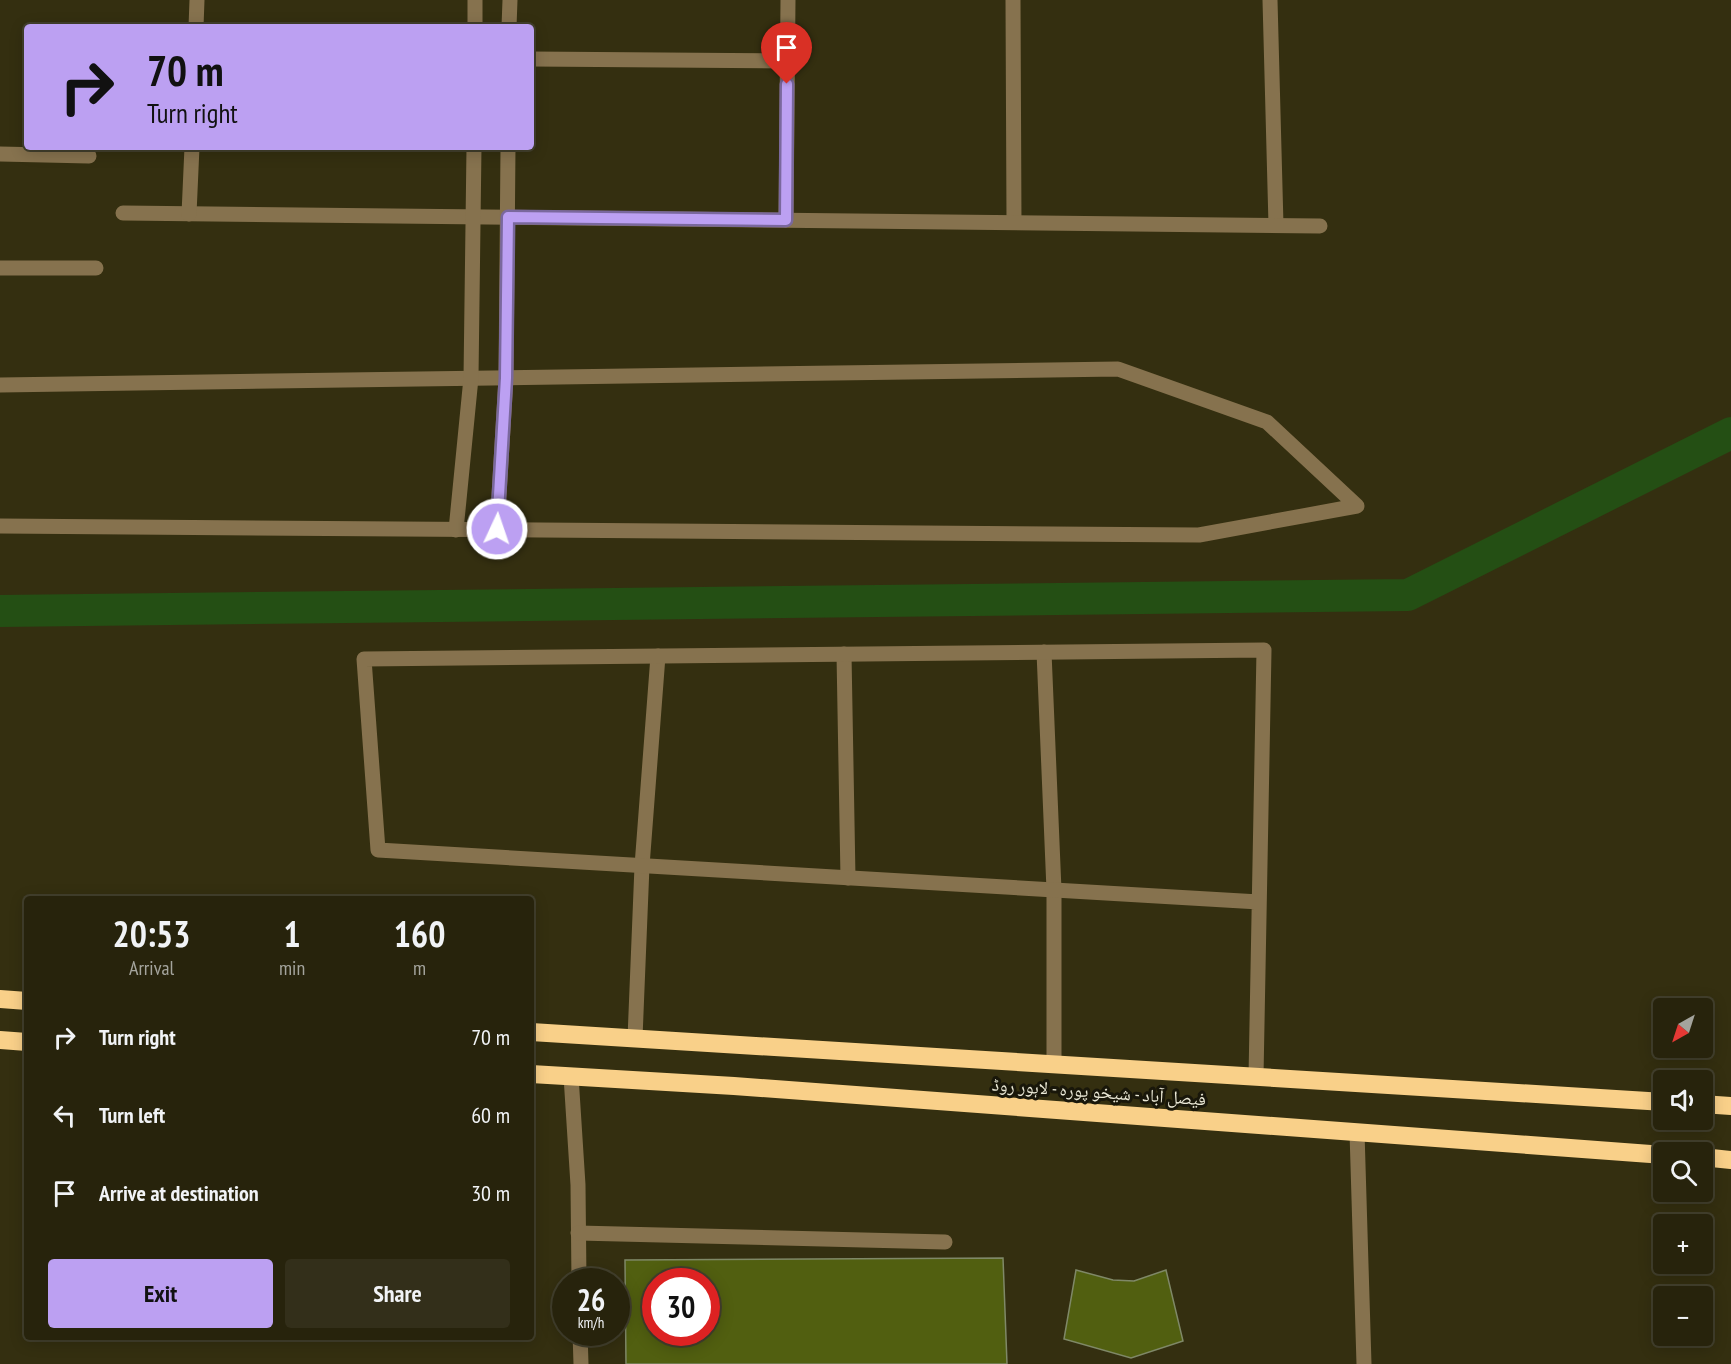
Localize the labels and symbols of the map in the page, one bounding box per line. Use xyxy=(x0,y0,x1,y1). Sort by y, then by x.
pin xyxy=(761,22,812,84)
position arrow xyxy=(465,497,529,561)
north arrow xyxy=(1653,998,1713,1058)
street label: فیصل آباد - شیخو پورہ - لاہور روڈ xyxy=(991,1073,1207,1111)
speed limit sign: 30 xyxy=(642,1268,720,1346)

